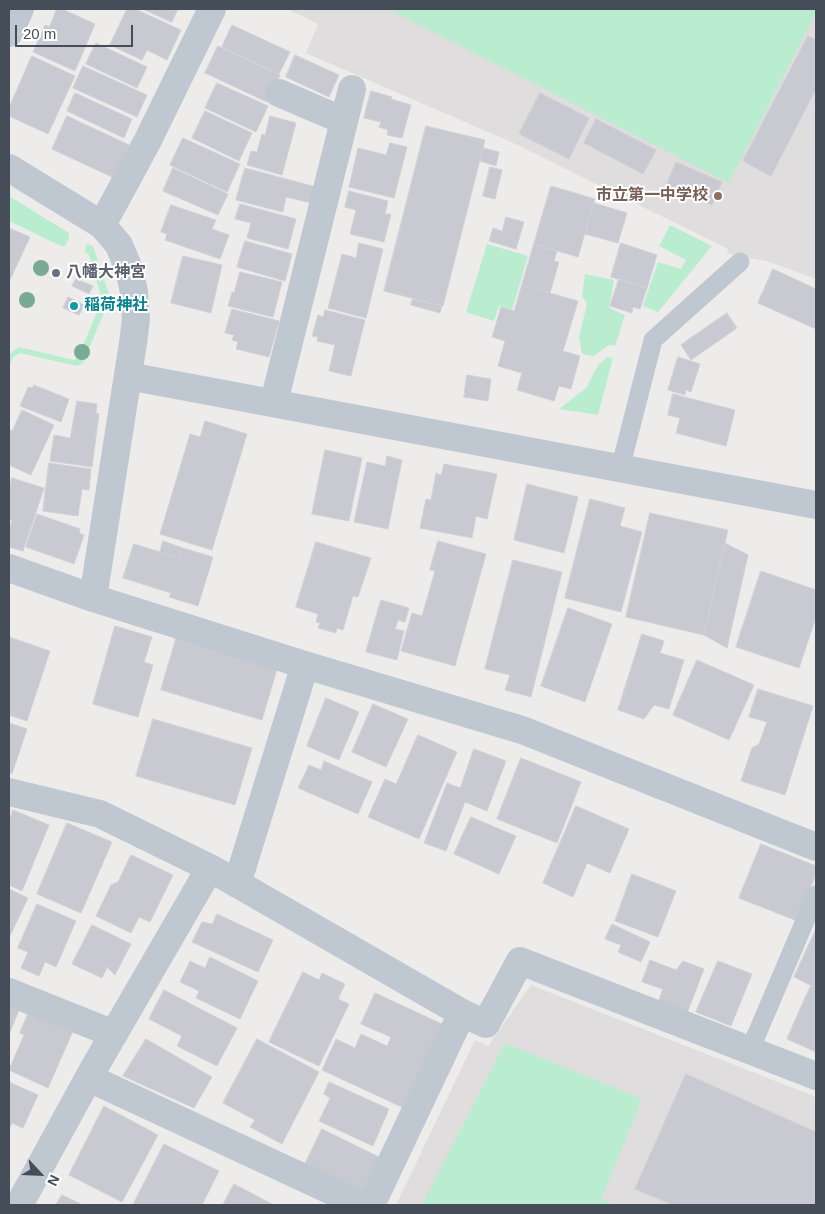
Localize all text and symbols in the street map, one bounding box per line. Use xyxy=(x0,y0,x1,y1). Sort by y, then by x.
scale bar xyxy=(18,15,135,47)
text: 20 m xyxy=(23,25,56,42)
place label: 市立第一中学校 xyxy=(596,186,708,206)
marker: 市立第一中学校 xyxy=(712,190,724,202)
place label: 八幡大神宮 xyxy=(66,263,146,283)
marker: 八幡大神宮 xyxy=(50,267,62,279)
place label: 稲荷神社 xyxy=(84,296,148,316)
marker: 稲荷神社 xyxy=(68,300,80,312)
north arrow xyxy=(15,1149,65,1199)
text: N xyxy=(44,1172,63,1188)

